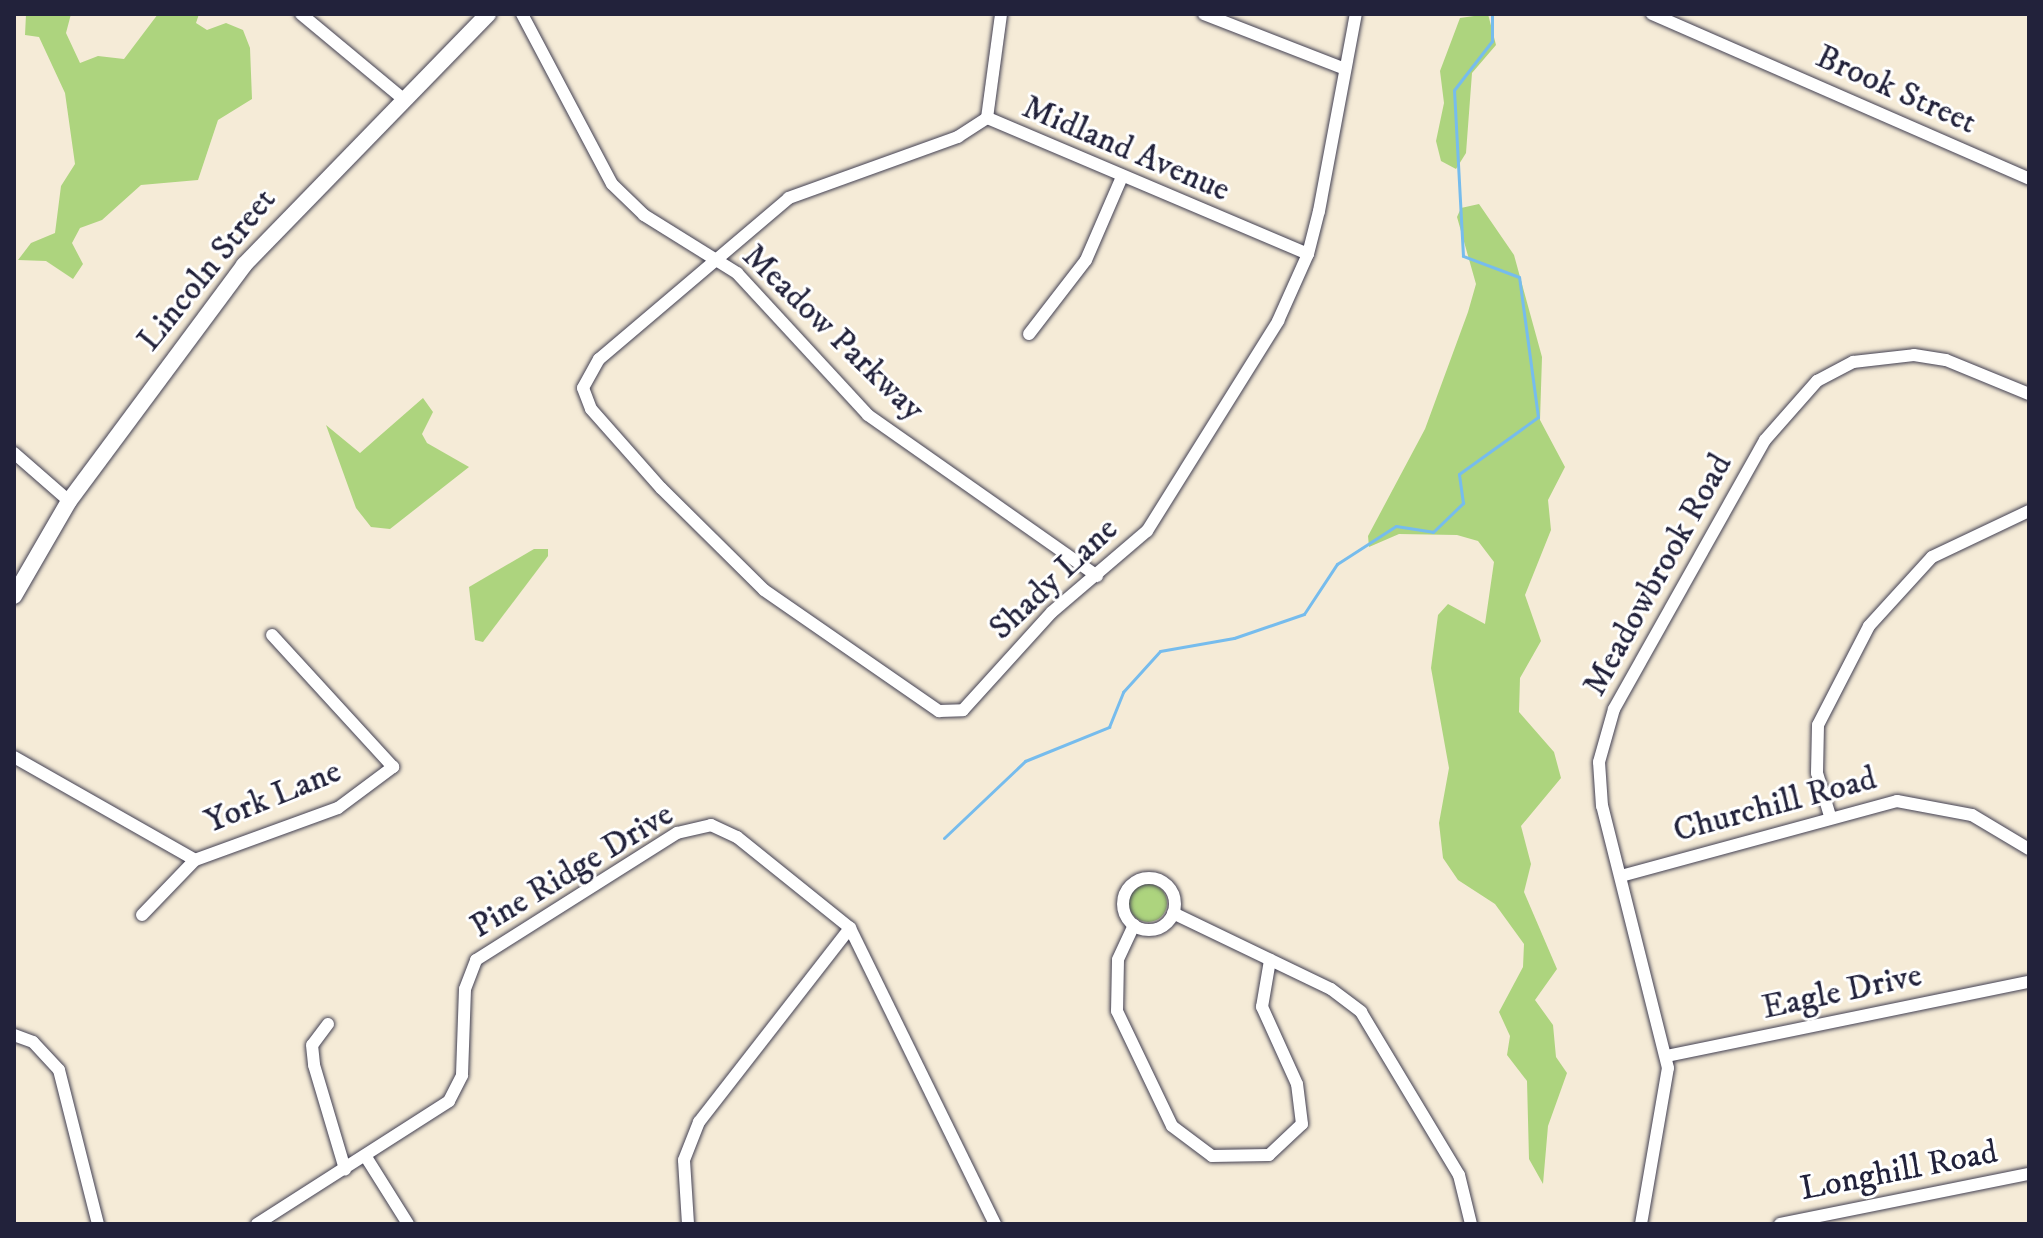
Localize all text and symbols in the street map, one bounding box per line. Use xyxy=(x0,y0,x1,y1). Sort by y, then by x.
street label: Brook Street xyxy=(1809,36,1983,144)
street label: Midland Avenue xyxy=(1016,87,1236,211)
street label: Lincoln Street xyxy=(129,180,285,360)
street label: Meadow Parkway xyxy=(734,236,932,430)
street label: Meadowbrook Road xyxy=(1575,447,1741,703)
street label: Shady Lane xyxy=(981,509,1127,649)
street label: York Lane xyxy=(199,751,347,843)
street label: Churchill Road xyxy=(1669,758,1881,852)
street label: Pine Ridge Drive xyxy=(463,794,681,948)
street label: Eagle Drive xyxy=(1758,955,1926,1029)
street label: Longhill Road xyxy=(1797,1132,2001,1210)

